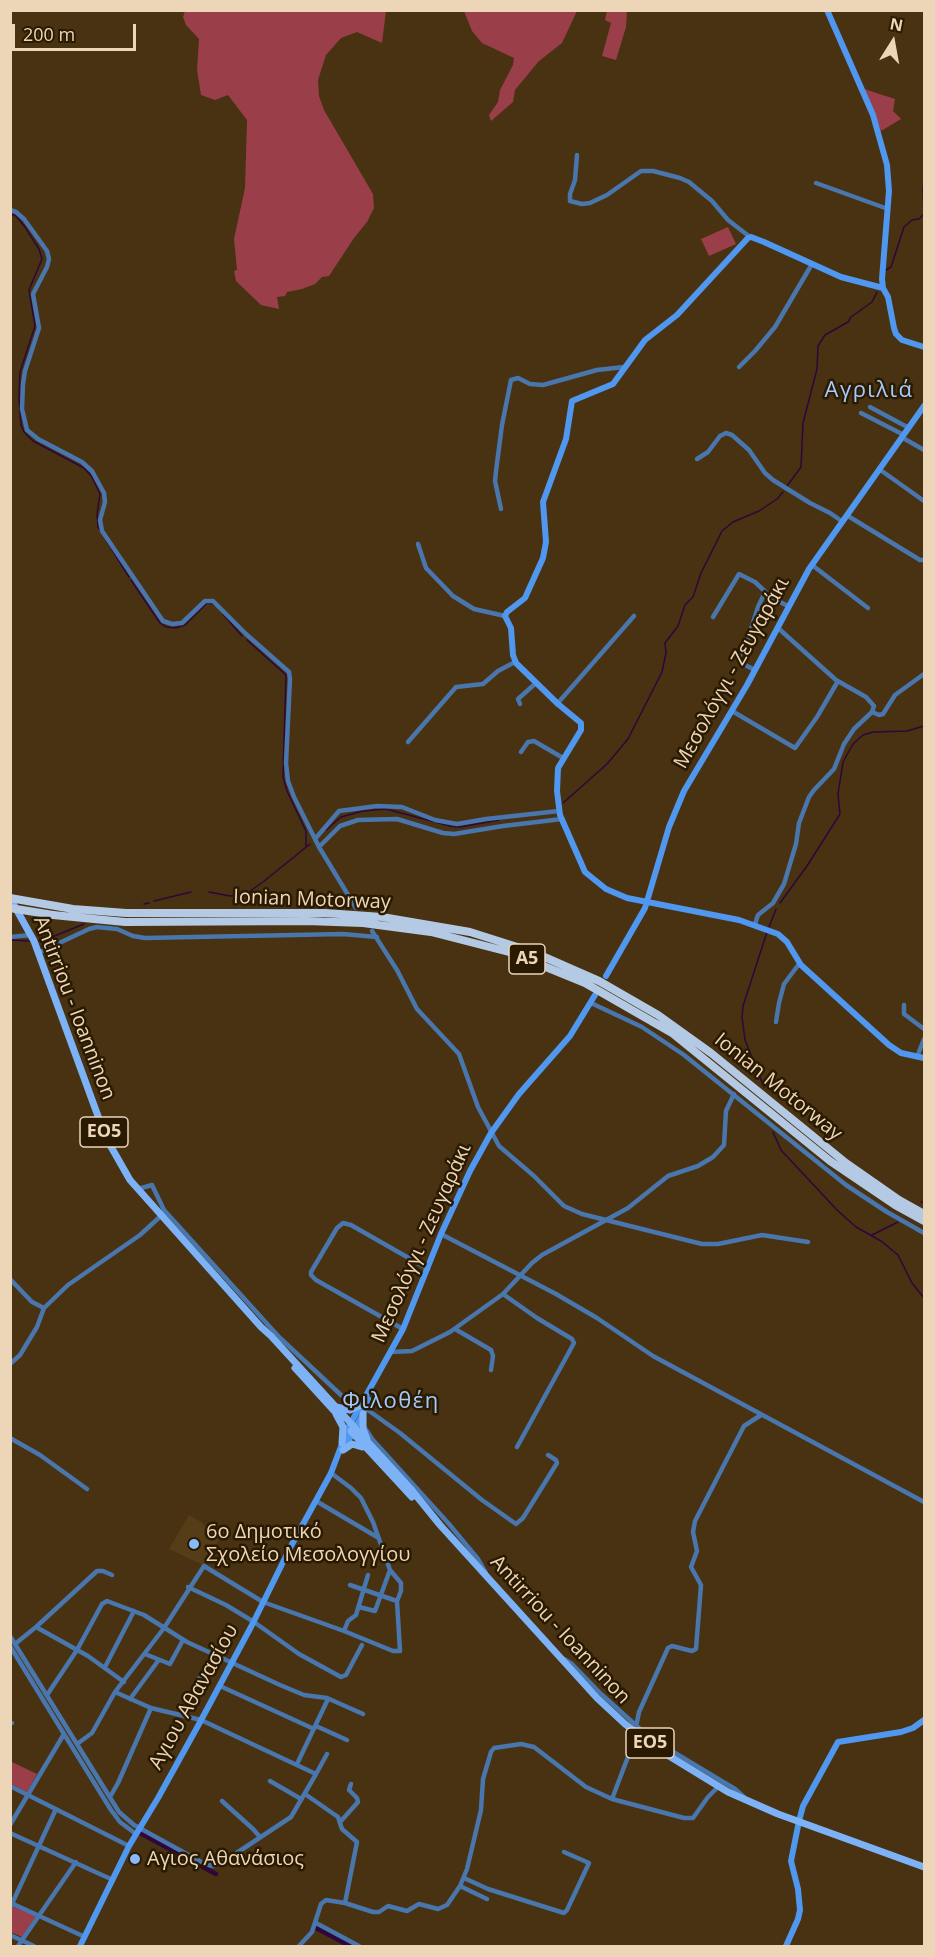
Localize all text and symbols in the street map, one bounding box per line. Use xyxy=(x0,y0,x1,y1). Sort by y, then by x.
scale bar xyxy=(15,12,140,50)
north arrow xyxy=(863,12,923,72)
text: N xyxy=(888,12,905,36)
text: 200 m xyxy=(23,22,75,46)
district label: Αγριλιά xyxy=(824,378,914,404)
street label: Μεσολόγγι - Ζευγαράκι xyxy=(669,573,795,773)
street label: Ionian Motorway xyxy=(233,885,391,915)
street label: Antirriou - Ioanninon xyxy=(28,913,120,1103)
road number: Α5 xyxy=(509,944,545,974)
street label: Ionian Motorway xyxy=(709,1028,847,1146)
road number: ΕΟ5 xyxy=(80,1117,128,1147)
street label: Μεσολόγγι - Ζευγαράκι xyxy=(367,1140,477,1346)
district label: Φιλοθέη xyxy=(342,1389,440,1415)
place label: 6ο Δημοτικό Σχολείο Μεσολογγίου xyxy=(206,1520,411,1567)
marker: 6ο Δημοτικό Σχολείο Μεσολογγίου xyxy=(187,1537,201,1551)
street label: Antirriou - Ioanninon xyxy=(485,1551,635,1709)
street label: Αγιου Αθανασίου xyxy=(144,1620,244,1774)
road number: ΕΟ5 xyxy=(626,1728,674,1758)
place label: Αγιος Αθανάσιος xyxy=(147,1847,304,1871)
marker: Αγιος Αθανάσιος xyxy=(128,1852,142,1866)

